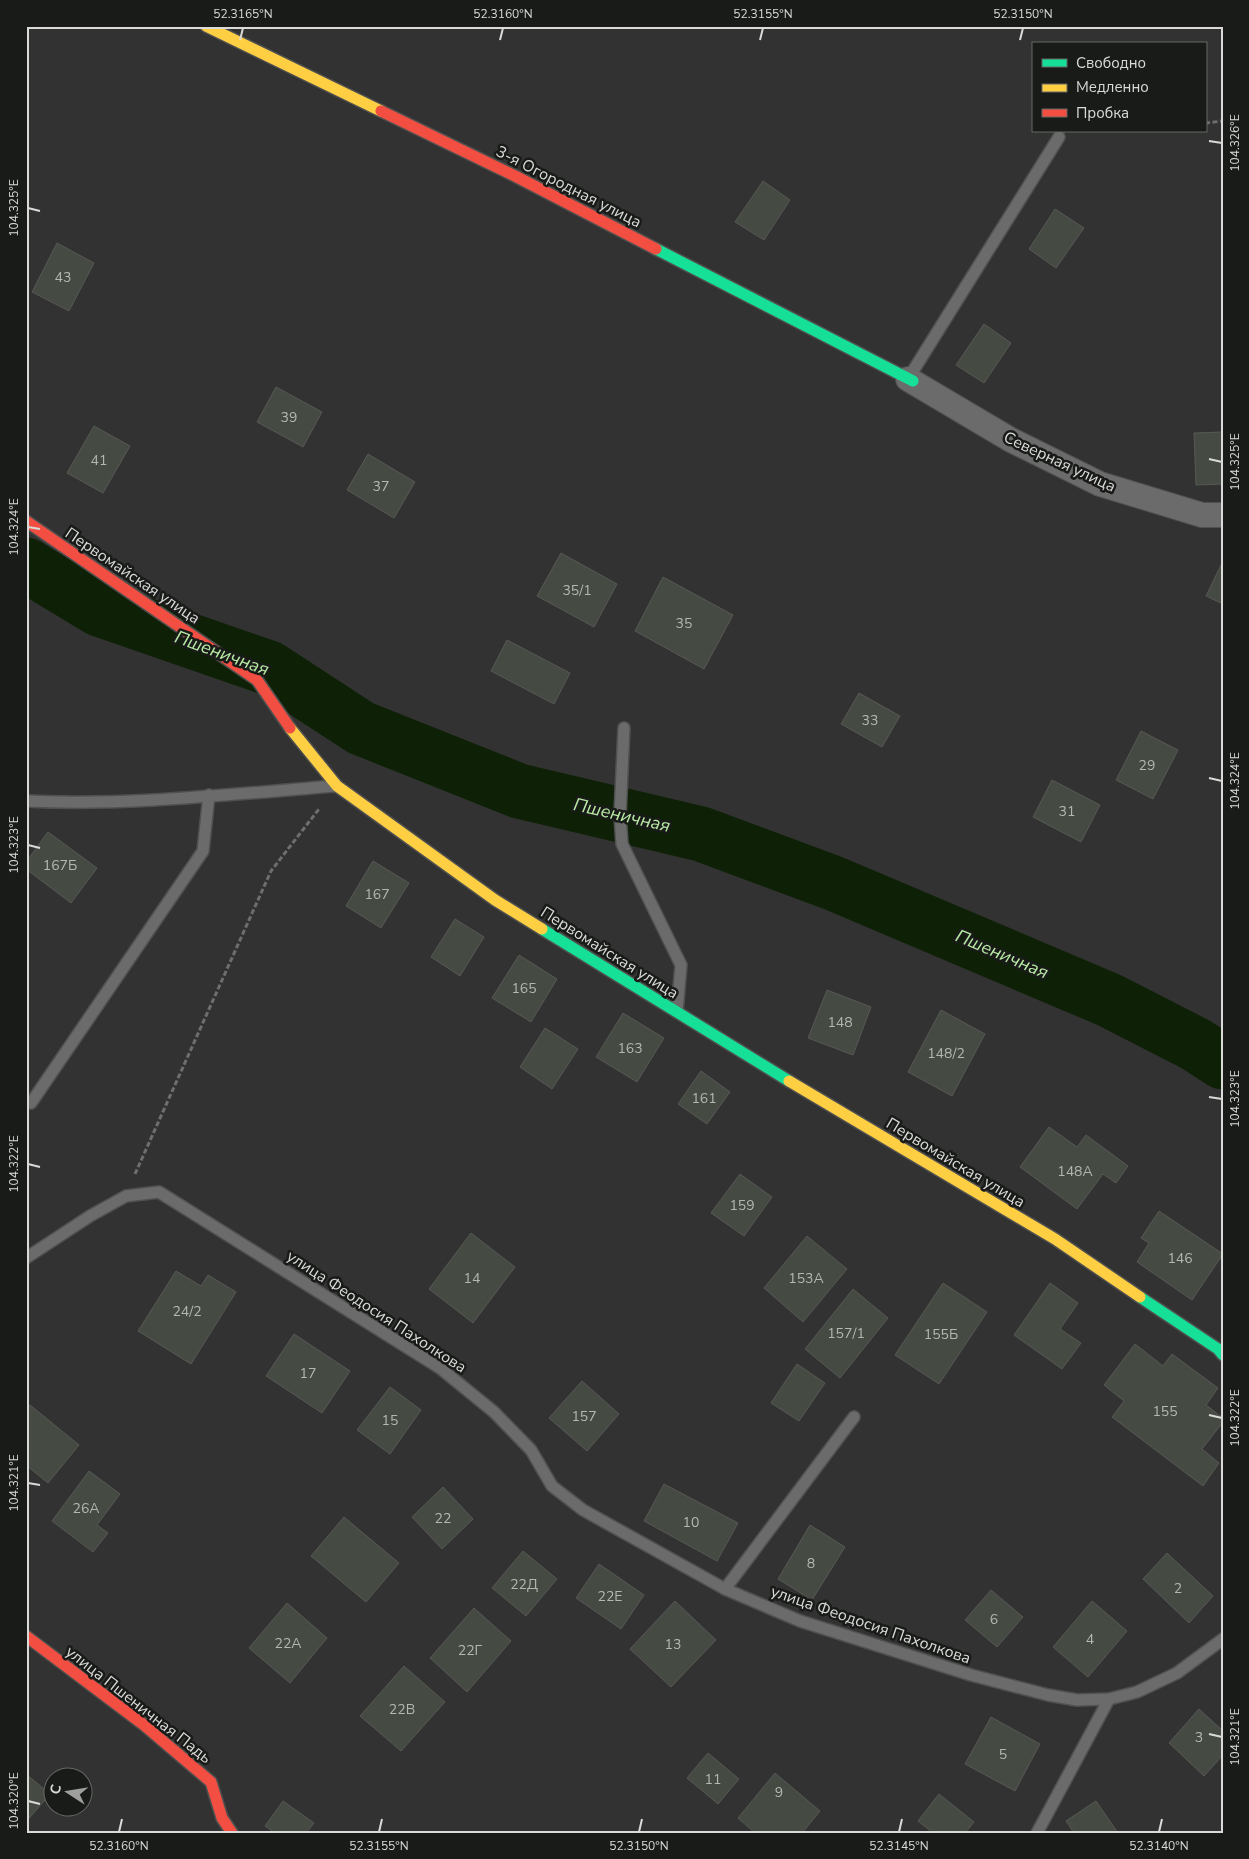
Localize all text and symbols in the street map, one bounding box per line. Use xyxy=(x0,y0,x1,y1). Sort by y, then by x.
text: 52.3165°N xyxy=(213,6,273,22)
text: 52.3160°N xyxy=(473,6,533,22)
text: 52.3155°N xyxy=(733,6,793,22)
text: 52.3150°N xyxy=(993,6,1053,22)
legend xyxy=(1032,42,1206,132)
text: Свободно xyxy=(1076,53,1146,73)
text: Медленно xyxy=(1076,77,1149,97)
text: Пробка xyxy=(1076,103,1129,123)
text: 104.326°E xyxy=(1227,114,1243,172)
street label: 3-я Огородная улица xyxy=(492,141,645,233)
text: 104.325°E xyxy=(6,179,22,237)
house number: 43 xyxy=(55,268,71,287)
house number: 39 xyxy=(281,408,297,427)
street label: Северная улица xyxy=(1000,426,1119,498)
text: 104.325°E xyxy=(1227,433,1243,491)
house number: 41 xyxy=(91,451,107,470)
house number: 37 xyxy=(373,477,389,496)
text: 104.324°E xyxy=(6,498,22,556)
street label: Первомайская улица xyxy=(61,522,204,629)
house number: 35/1 xyxy=(562,581,592,600)
house number: 35 xyxy=(676,614,692,633)
water label: Пшеничная xyxy=(172,625,272,681)
house number: 33 xyxy=(862,711,878,730)
text: 104.324°E xyxy=(1227,752,1243,810)
house number: 29 xyxy=(1139,756,1155,775)
water label: Пшеничная xyxy=(571,792,673,838)
house number: 31 xyxy=(1059,802,1075,821)
text: 104.323°E xyxy=(6,816,22,874)
house number: 167Б xyxy=(43,856,77,875)
house number: 167 xyxy=(364,885,390,904)
street label: Первомайская улица xyxy=(536,902,683,1004)
water label: Пшеничная xyxy=(952,924,1052,984)
house number: 165 xyxy=(511,979,537,998)
house number: 148 xyxy=(827,1013,853,1032)
house number: 163 xyxy=(617,1039,643,1058)
house number: 148/2 xyxy=(927,1044,965,1063)
text: 104.323°E xyxy=(1227,1070,1243,1128)
house number: 161 xyxy=(691,1089,717,1108)
street label: Первомайская улица xyxy=(882,1113,1029,1213)
text: 104.322°E xyxy=(6,1135,22,1193)
house number: 148А xyxy=(1057,1162,1093,1181)
house number: 159 xyxy=(729,1196,755,1215)
street label: улица Феодосия Пахолкова xyxy=(282,1245,471,1378)
house number: 146 xyxy=(1167,1249,1193,1268)
house number: 14 xyxy=(464,1269,480,1288)
house number: 153А xyxy=(788,1269,824,1288)
house number: 24/2 xyxy=(172,1302,202,1321)
house number: 157/1 xyxy=(827,1324,865,1343)
house number: 155Б xyxy=(924,1325,958,1344)
house number: 17 xyxy=(300,1364,316,1383)
text: 104.322°E xyxy=(1227,1389,1243,1447)
house number: 155 xyxy=(1152,1402,1178,1421)
house number: 157 xyxy=(571,1407,597,1426)
house number: 15 xyxy=(382,1411,398,1430)
text: 104.321°E xyxy=(6,1454,22,1512)
house number: 26А xyxy=(72,1499,100,1518)
house number: 22 xyxy=(435,1509,451,1528)
house number: 10 xyxy=(683,1513,699,1532)
house number: 8 xyxy=(807,1554,815,1573)
house number: 22Д xyxy=(510,1575,538,1594)
house number: 2 xyxy=(1174,1579,1182,1598)
street label: улица Феодосия Пахолкова xyxy=(768,1580,974,1670)
house number: 22Е xyxy=(598,1587,622,1606)
house number: 6 xyxy=(990,1610,998,1629)
house number: 4 xyxy=(1086,1630,1094,1649)
house number: 22А xyxy=(274,1634,302,1653)
house number: 13 xyxy=(665,1635,681,1654)
street label: улица Пшеничная Падь xyxy=(61,1641,216,1769)
house number: 22Г xyxy=(458,1641,483,1660)
house number: 22В xyxy=(389,1700,415,1719)
text: 104.321°E xyxy=(1227,1708,1243,1766)
house number: 3 xyxy=(1195,1728,1203,1747)
house number: 5 xyxy=(999,1745,1007,1764)
north arrow xyxy=(42,1766,92,1816)
house number: 11 xyxy=(705,1770,721,1789)
text: 104.320°E xyxy=(6,1772,22,1830)
text: С xyxy=(45,1782,66,1796)
house number: 9 xyxy=(775,1783,783,1802)
text: 52.3160°N xyxy=(89,1838,149,1854)
text: 52.3155°N xyxy=(349,1838,409,1854)
text: 52.3150°N xyxy=(609,1838,669,1854)
text: 52.3145°N xyxy=(869,1838,929,1854)
text: 52.3140°N xyxy=(1129,1838,1189,1854)

